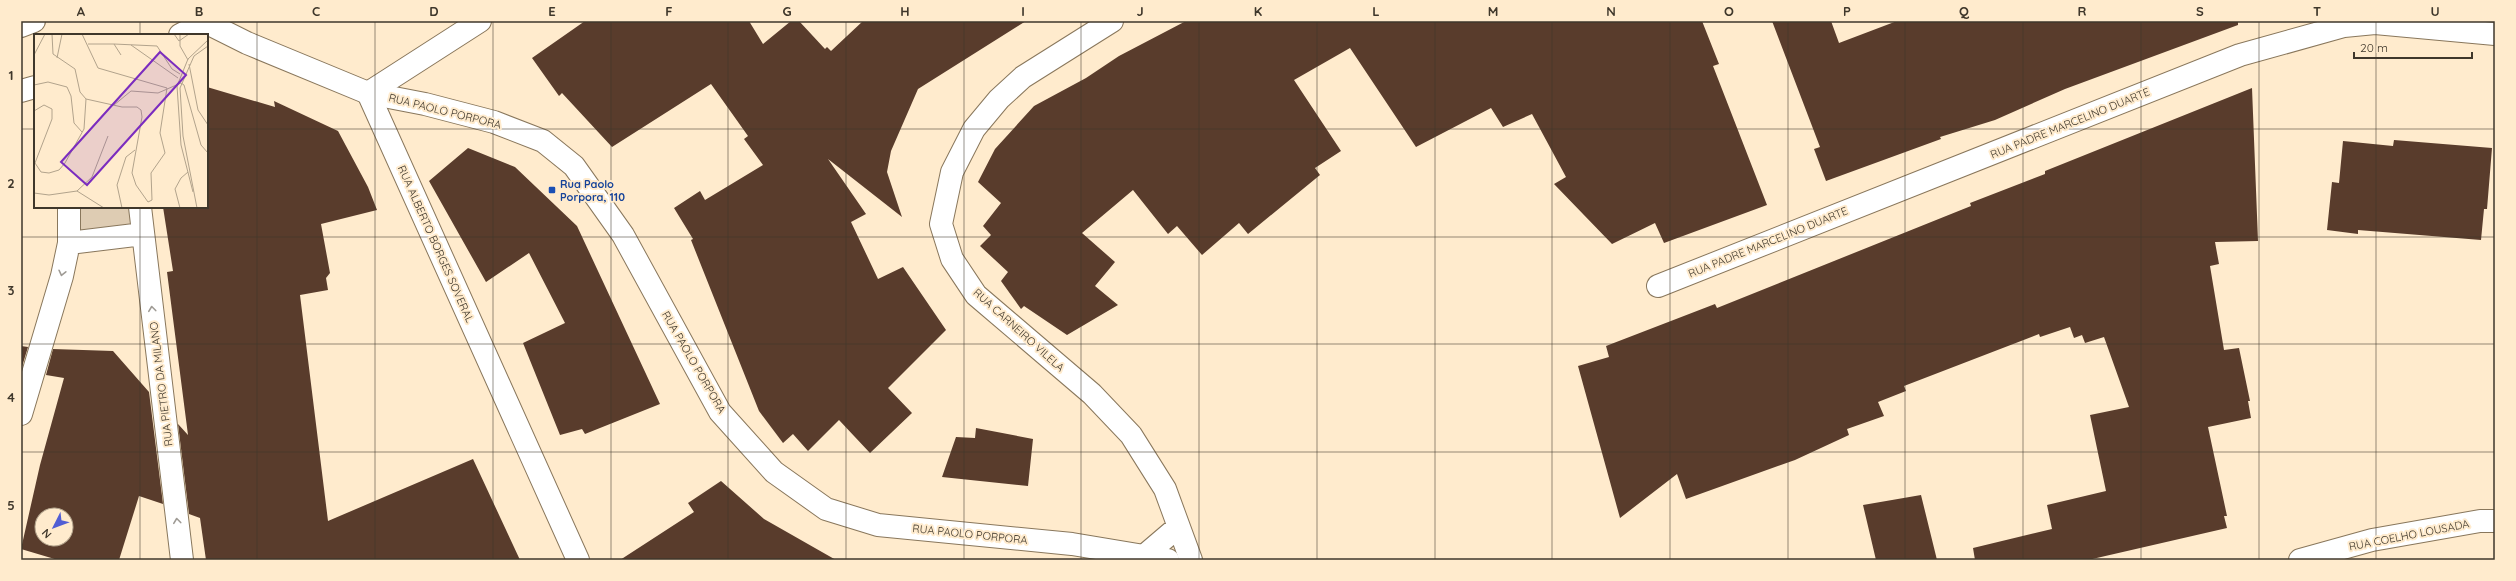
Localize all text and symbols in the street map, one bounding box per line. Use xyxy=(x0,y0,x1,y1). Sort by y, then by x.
text: A xyxy=(77,3,86,19)
text: B xyxy=(195,3,203,19)
text: C xyxy=(312,3,320,19)
text: D xyxy=(429,3,439,19)
text: E xyxy=(548,3,556,19)
text: F xyxy=(665,3,673,19)
text: G xyxy=(782,3,792,19)
text: H xyxy=(900,3,910,19)
text: I xyxy=(1021,3,1025,19)
text: J xyxy=(1136,3,1144,19)
text: K xyxy=(1254,3,1263,19)
text: L xyxy=(1372,3,1380,19)
text: M xyxy=(1488,3,1498,19)
text: N xyxy=(1606,3,1616,19)
text: O xyxy=(1724,3,1734,19)
text: P xyxy=(1843,3,1851,19)
text: Q xyxy=(1959,3,1970,19)
text: R xyxy=(2078,3,2087,19)
text: S xyxy=(2196,3,2204,19)
text: T xyxy=(2313,3,2321,19)
text: U xyxy=(2430,3,2440,19)
inset map xyxy=(34,34,208,208)
scale bar xyxy=(2354,34,2472,60)
text: 20 m xyxy=(2360,40,2388,55)
text: 1 xyxy=(8,67,14,83)
street label: RUA PADRE MARCELINO DUARTE xyxy=(1988,85,2152,161)
street label: RUA PAOLO PORPORA xyxy=(387,90,503,132)
street label: RUA ALBERTO BORGES SOVERAL xyxy=(395,163,477,325)
text: 2 xyxy=(7,175,15,191)
place label: Rua Paolo Porpora, 110 xyxy=(560,177,625,204)
marker: Rua Paolo Porpora, 110 xyxy=(547,185,557,195)
street label: RUA PADRE MARCELINO DUARTE xyxy=(1686,204,1850,280)
one-way arrow xyxy=(59,270,67,276)
text: 3 xyxy=(8,282,15,298)
street label: RUA CARNEIRO VILELA xyxy=(971,285,1067,375)
one-way arrow xyxy=(148,306,157,312)
street label: RUA PAOLO PORPORA xyxy=(659,308,729,416)
street label: RUA PIETRO DA MILANO xyxy=(146,321,176,447)
text: 4 xyxy=(7,389,15,405)
text: 5 xyxy=(7,497,15,513)
north arrow xyxy=(34,507,74,547)
street label: RUA COELHO LOUSADA xyxy=(2348,516,2470,554)
one-way arrow xyxy=(173,518,182,524)
street label: RUA PAOLO PORPORA xyxy=(912,521,1028,547)
text: N xyxy=(39,526,54,541)

